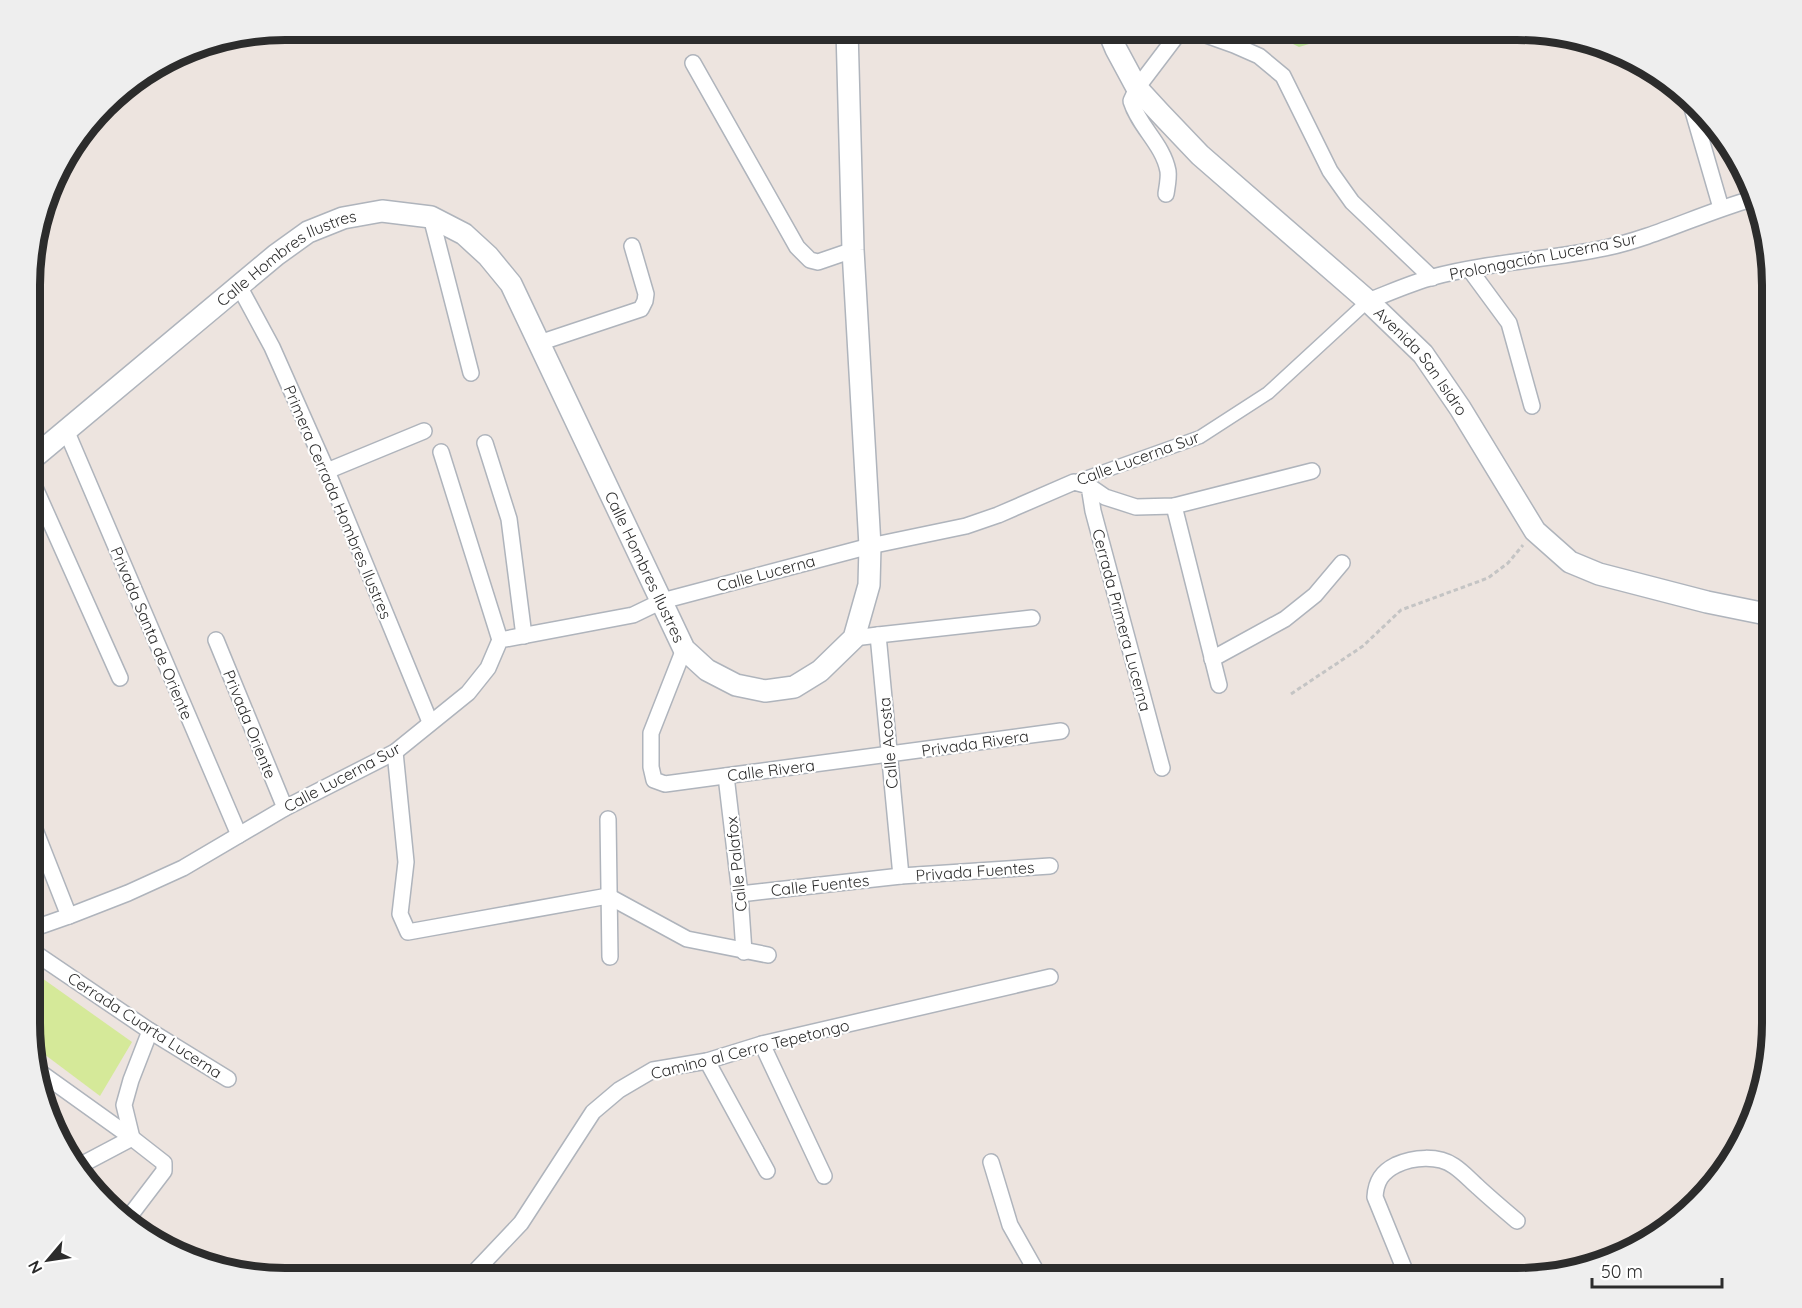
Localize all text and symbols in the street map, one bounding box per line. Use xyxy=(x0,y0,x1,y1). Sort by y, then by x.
street label: Calle Hombres Ilustres xyxy=(212,206,358,311)
street label: Prolongación Lucerna Sur xyxy=(1447,228,1639,284)
street label: Avenida San Isidro xyxy=(1370,302,1472,419)
street label: Primera Cerrada Hombres Ilustres xyxy=(280,382,396,622)
street label: Calle Lucerna Sur xyxy=(1074,426,1202,490)
street label: Calle Hombres Ilustres xyxy=(601,488,689,646)
street label: Cerrada Primera Lucerna xyxy=(1088,527,1156,713)
street label: Privada Santa de Oriente xyxy=(106,543,198,723)
street label: Calle Lucerna xyxy=(715,550,817,596)
street label: Privada Oriente xyxy=(219,667,281,781)
street label: Calle Acosta xyxy=(874,696,902,790)
street label: Privada Rivera xyxy=(920,726,1030,760)
street label: Calle Lucerna Sur xyxy=(280,738,404,816)
street label: Calle Rivera xyxy=(726,755,816,785)
street label: Calle Palafox xyxy=(721,815,751,913)
street label: Privada Fuentes xyxy=(915,857,1035,885)
street label: Calle Fuentes xyxy=(770,870,870,900)
street label: Cerrada Cuarta Lucerna xyxy=(64,968,226,1082)
street label: Camino al Cerro Tepetongo xyxy=(649,1015,851,1083)
north arrow xyxy=(18,1230,78,1290)
scale bar xyxy=(1592,1251,1722,1289)
text: N xyxy=(23,1257,46,1277)
text: 50 m xyxy=(1601,1260,1643,1283)

